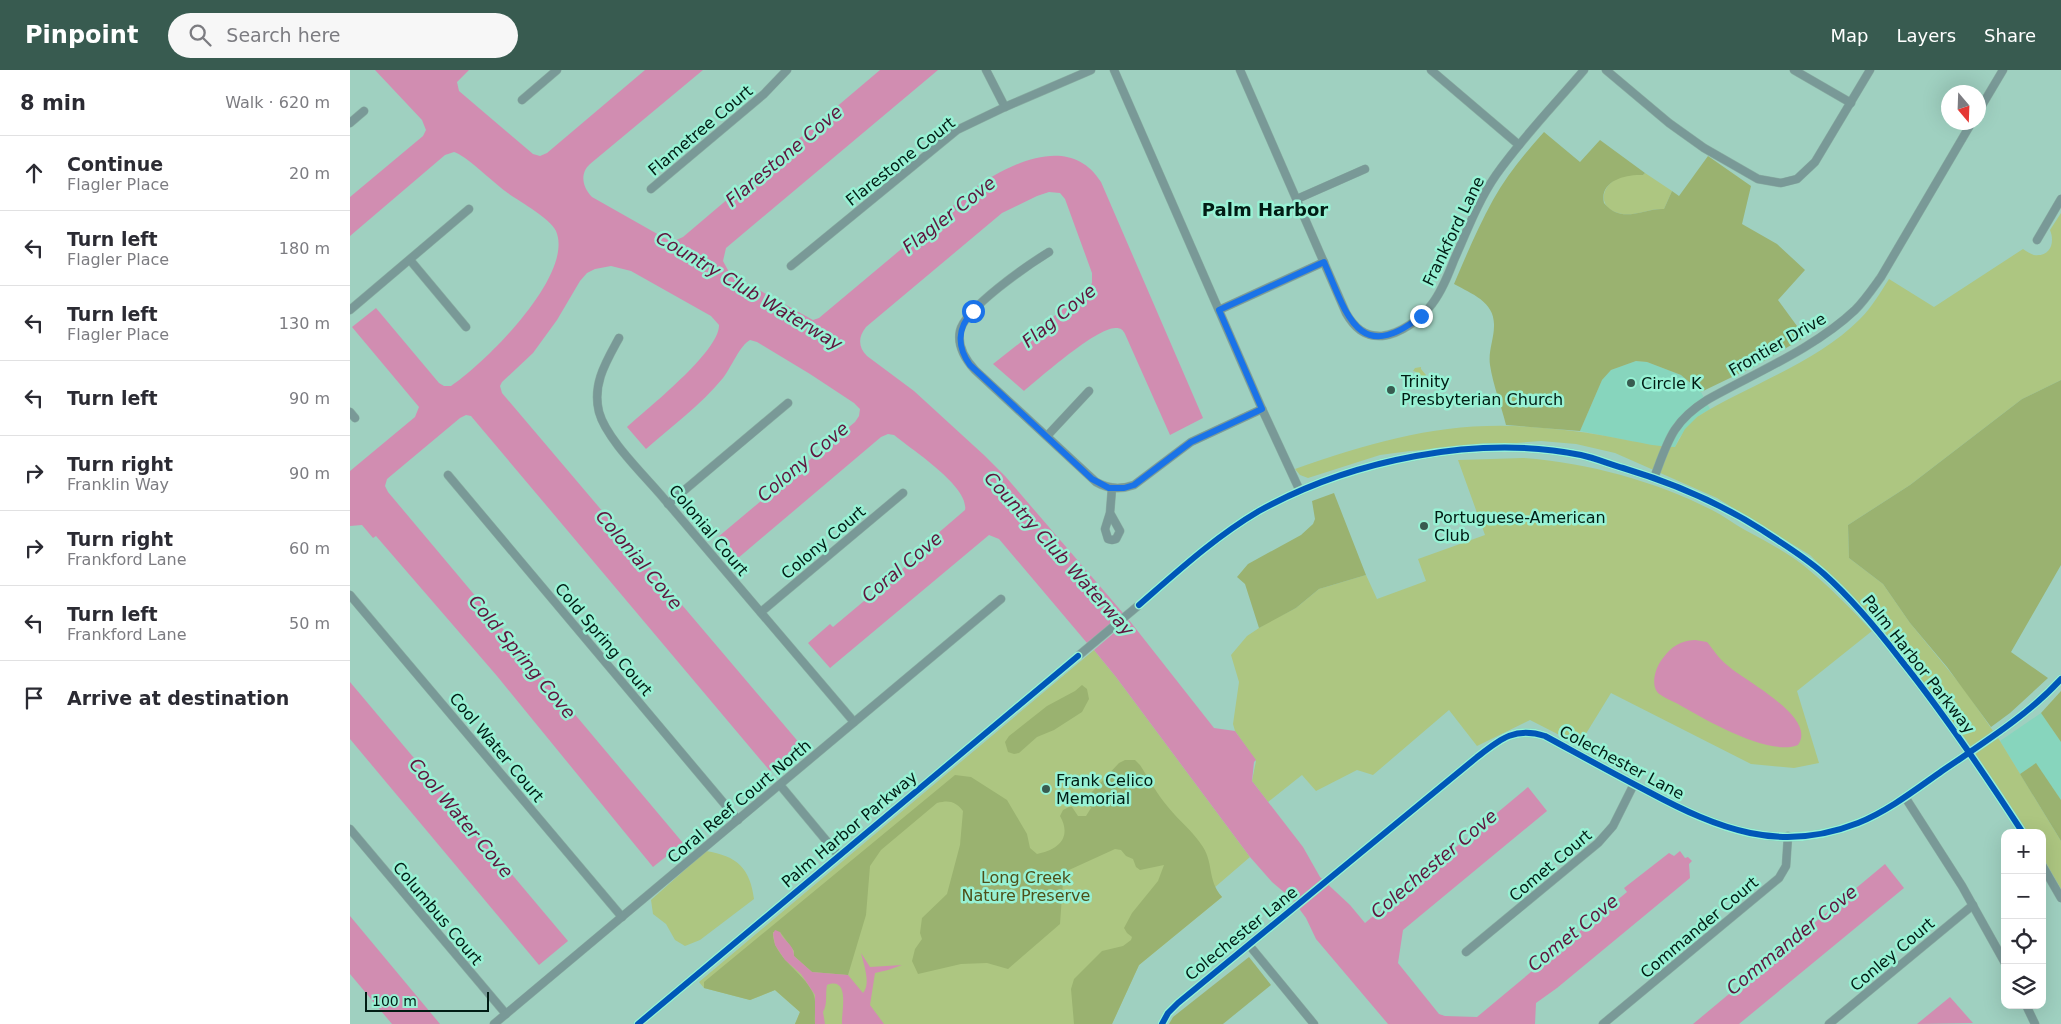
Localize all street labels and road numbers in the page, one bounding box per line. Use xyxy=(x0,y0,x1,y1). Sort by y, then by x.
street label: Flametree Court xyxy=(644,81,756,179)
street label: Flarestone Court xyxy=(842,113,959,210)
street label: Frankford Lane xyxy=(1419,173,1488,289)
street label: Frontier Drive xyxy=(1725,309,1829,380)
street label: Colonial Court xyxy=(665,481,752,580)
street label: Colony Court xyxy=(777,502,869,583)
street label: Cold Spring Court xyxy=(551,579,656,700)
street label: Palm Harbor Parkway xyxy=(1859,591,1979,737)
street label: Cool Water Court xyxy=(445,689,548,806)
street label: Colechester Lane xyxy=(1556,721,1688,803)
street label: Coral Reef Court North xyxy=(664,736,815,867)
street label: Palm Harbor Parkway xyxy=(778,767,921,892)
street label: Comet Court xyxy=(1505,825,1595,905)
street label: Columbus Court xyxy=(389,858,486,969)
street label: Commander Court xyxy=(1637,873,1762,982)
street label: Colechester Lane xyxy=(1181,882,1301,984)
street label: Conley Court xyxy=(1846,914,1938,995)

